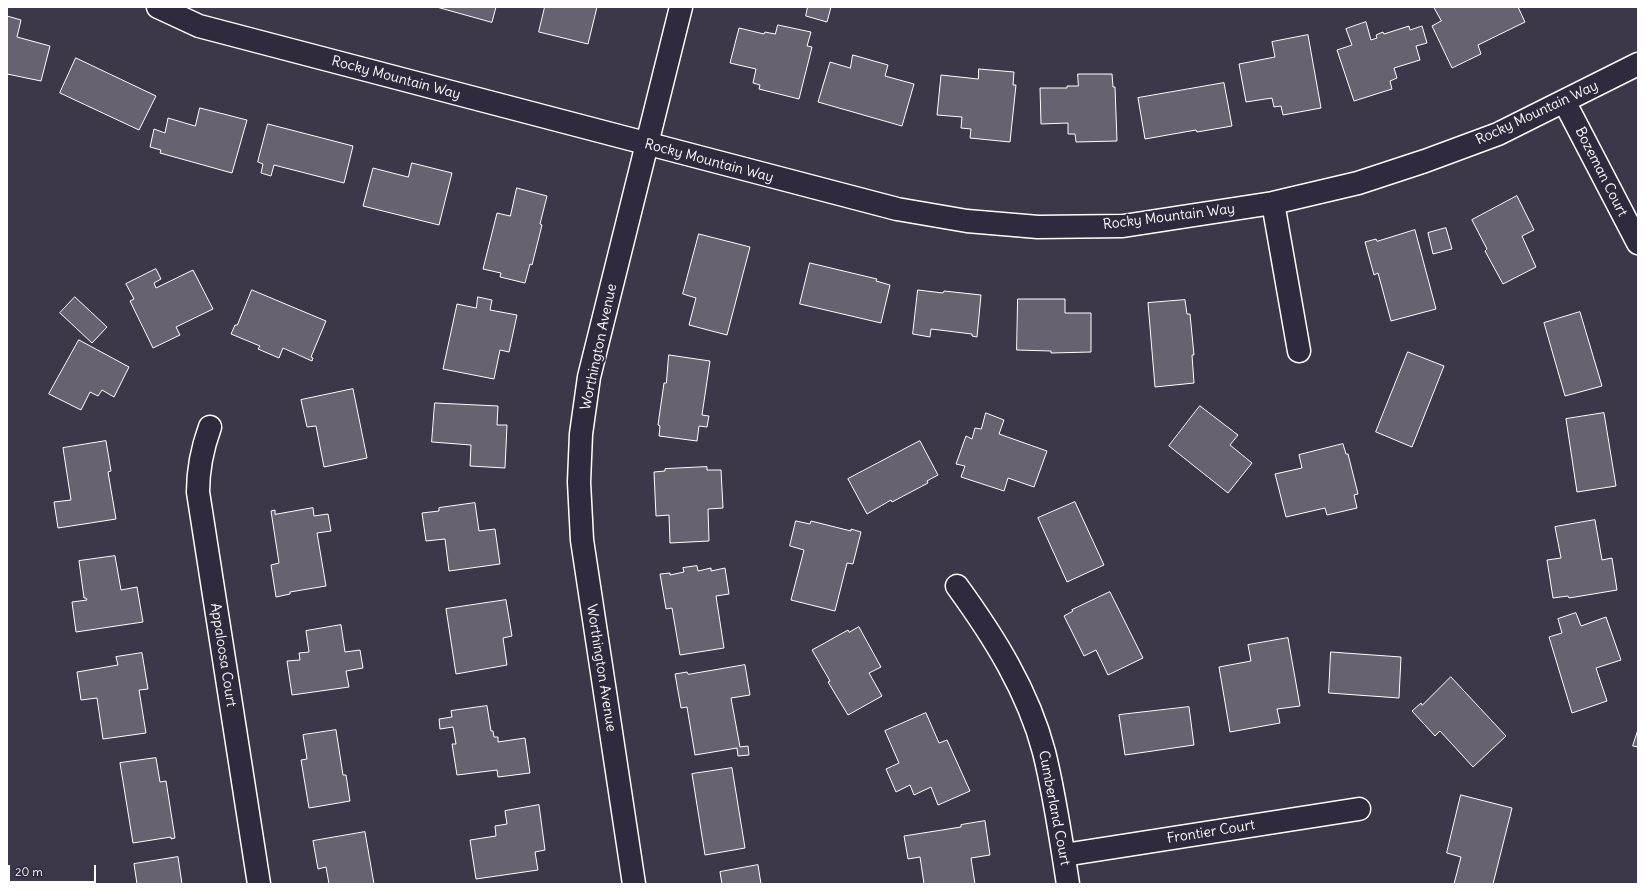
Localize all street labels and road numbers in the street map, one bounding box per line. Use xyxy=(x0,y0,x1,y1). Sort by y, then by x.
street label: Rocky Mountain Way xyxy=(330,53,462,103)
street label: Rocky Mountain Way xyxy=(1473,77,1601,149)
street label: Bozeman Court xyxy=(1571,124,1631,220)
street label: Rocky Mountain Way xyxy=(643,136,775,186)
street label: Rocky Mountain Way xyxy=(1102,201,1236,233)
street label: Worthington Avenue xyxy=(577,282,621,412)
street label: Appaloosa Court xyxy=(206,602,240,708)
street label: Worthington Avenue xyxy=(583,603,619,733)
street label: Cumberland Court xyxy=(1035,749,1073,867)
street label: Frontier Court xyxy=(1166,817,1256,847)

